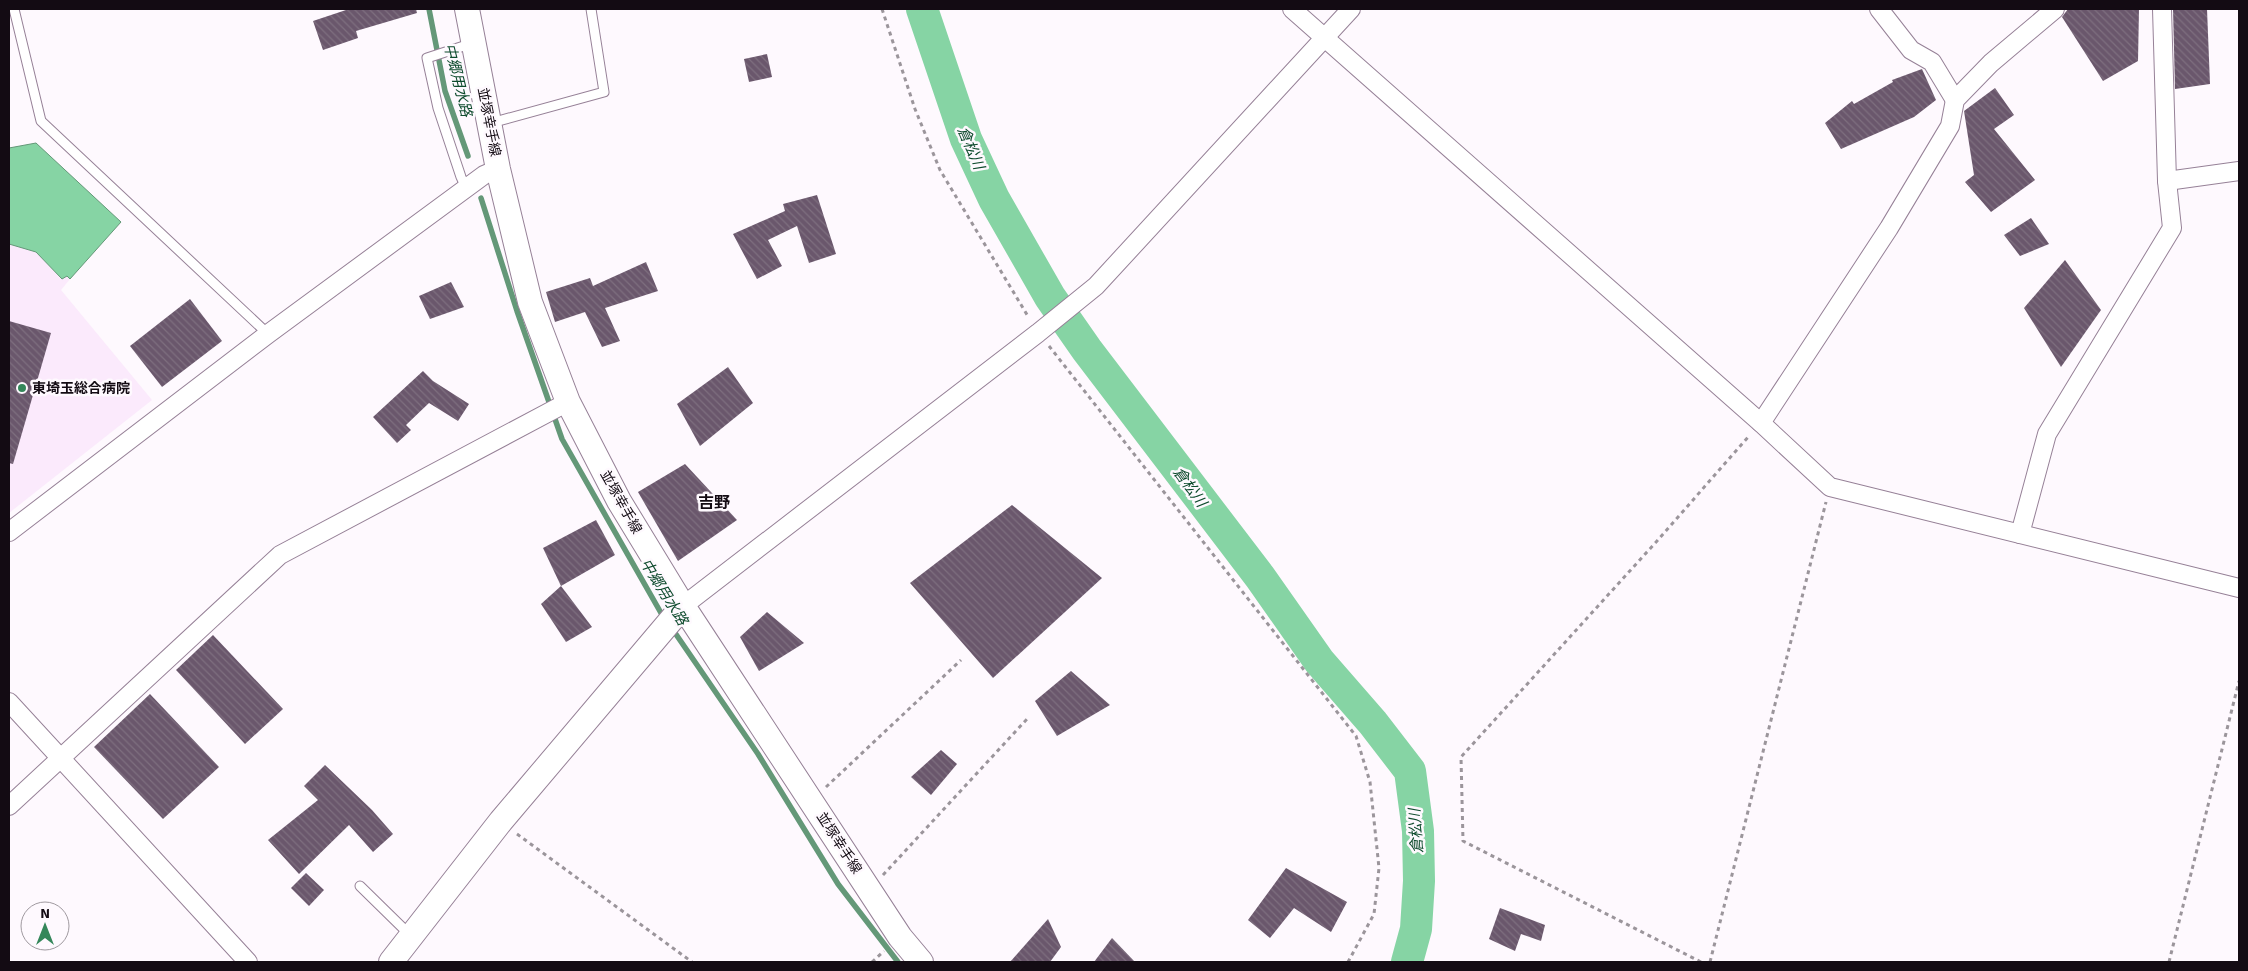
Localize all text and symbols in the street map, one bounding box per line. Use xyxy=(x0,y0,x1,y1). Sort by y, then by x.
water label: 中郷用水路 xyxy=(440,41,476,120)
street label: 並塚幸手線 xyxy=(474,86,504,158)
water label: 倉松川 xyxy=(954,124,989,174)
place label: 東埼玉総合病院 xyxy=(32,380,130,397)
marker: 東埼玉総合病院 xyxy=(16,382,28,394)
water label: 倉松川 xyxy=(1169,464,1212,512)
street label: 並塚幸手線 xyxy=(597,467,645,537)
district label: 吉野 xyxy=(698,493,730,513)
water label: 中郷用水路 xyxy=(636,555,693,630)
water label: 倉松川 xyxy=(1405,806,1427,854)
street label: 並塚幸手線 xyxy=(813,809,865,877)
north arrow xyxy=(20,901,70,951)
text: N xyxy=(40,905,50,922)

